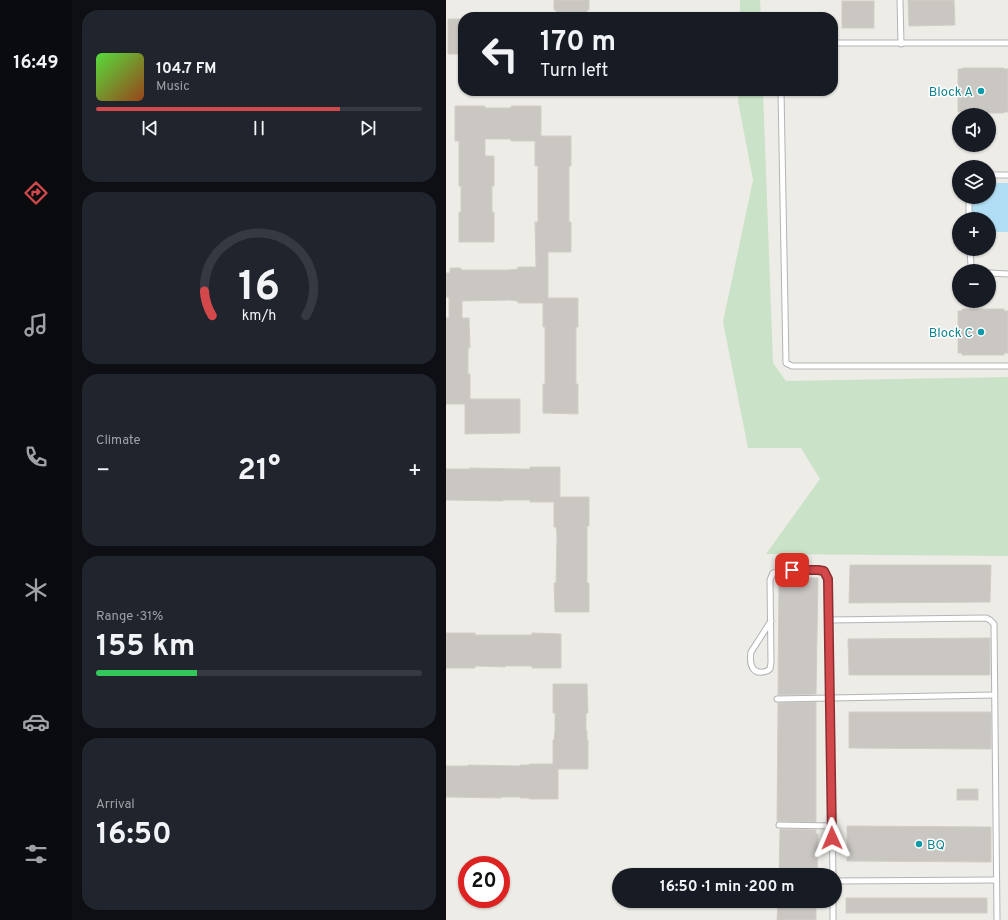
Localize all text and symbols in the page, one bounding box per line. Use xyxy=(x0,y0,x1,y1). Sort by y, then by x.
text: 170 m xyxy=(540,25,616,61)
icon: left xyxy=(474,28,526,80)
text: 16:49 xyxy=(13,52,59,75)
text: 104.7 FM xyxy=(156,60,216,79)
text: Turn left xyxy=(540,60,608,83)
text: Music xyxy=(156,79,190,95)
place label: Block A xyxy=(929,85,973,101)
marker: Block A xyxy=(976,86,986,96)
map controls xyxy=(952,108,996,308)
button: sound xyxy=(952,108,996,152)
icon: previous xyxy=(139,117,161,139)
icon: pause xyxy=(248,117,270,139)
icon: next xyxy=(357,117,379,139)
button: layers xyxy=(952,160,996,204)
icon: directions xyxy=(22,179,50,207)
button: + xyxy=(952,212,996,256)
text: 16 xyxy=(238,262,280,315)
button: − xyxy=(952,264,996,308)
text: km/h xyxy=(242,307,276,325)
icon: music xyxy=(22,311,50,339)
place label: Block C xyxy=(929,326,973,342)
marker: Block C xyxy=(976,327,986,337)
text: Climate xyxy=(96,433,141,449)
icon: phone xyxy=(22,443,50,471)
text: 21° xyxy=(238,453,280,490)
text: − xyxy=(96,458,110,485)
text: + xyxy=(408,458,422,485)
pin xyxy=(775,553,809,587)
icon: arrive xyxy=(781,559,803,581)
icon: climate xyxy=(22,576,50,604)
text: Range · 31% xyxy=(96,609,163,625)
text: 155 km xyxy=(96,629,195,666)
icon: car xyxy=(22,708,50,736)
text: Arrival xyxy=(96,797,135,813)
text: 16:50 xyxy=(96,817,172,854)
position arrow xyxy=(811,817,853,859)
place label: BQ xyxy=(927,838,945,854)
marker: BQ xyxy=(914,839,924,849)
icon: filters xyxy=(22,840,50,868)
speed limit sign: 20 xyxy=(458,856,510,908)
text: 16:50 · 1 min · 200 m xyxy=(660,878,794,897)

